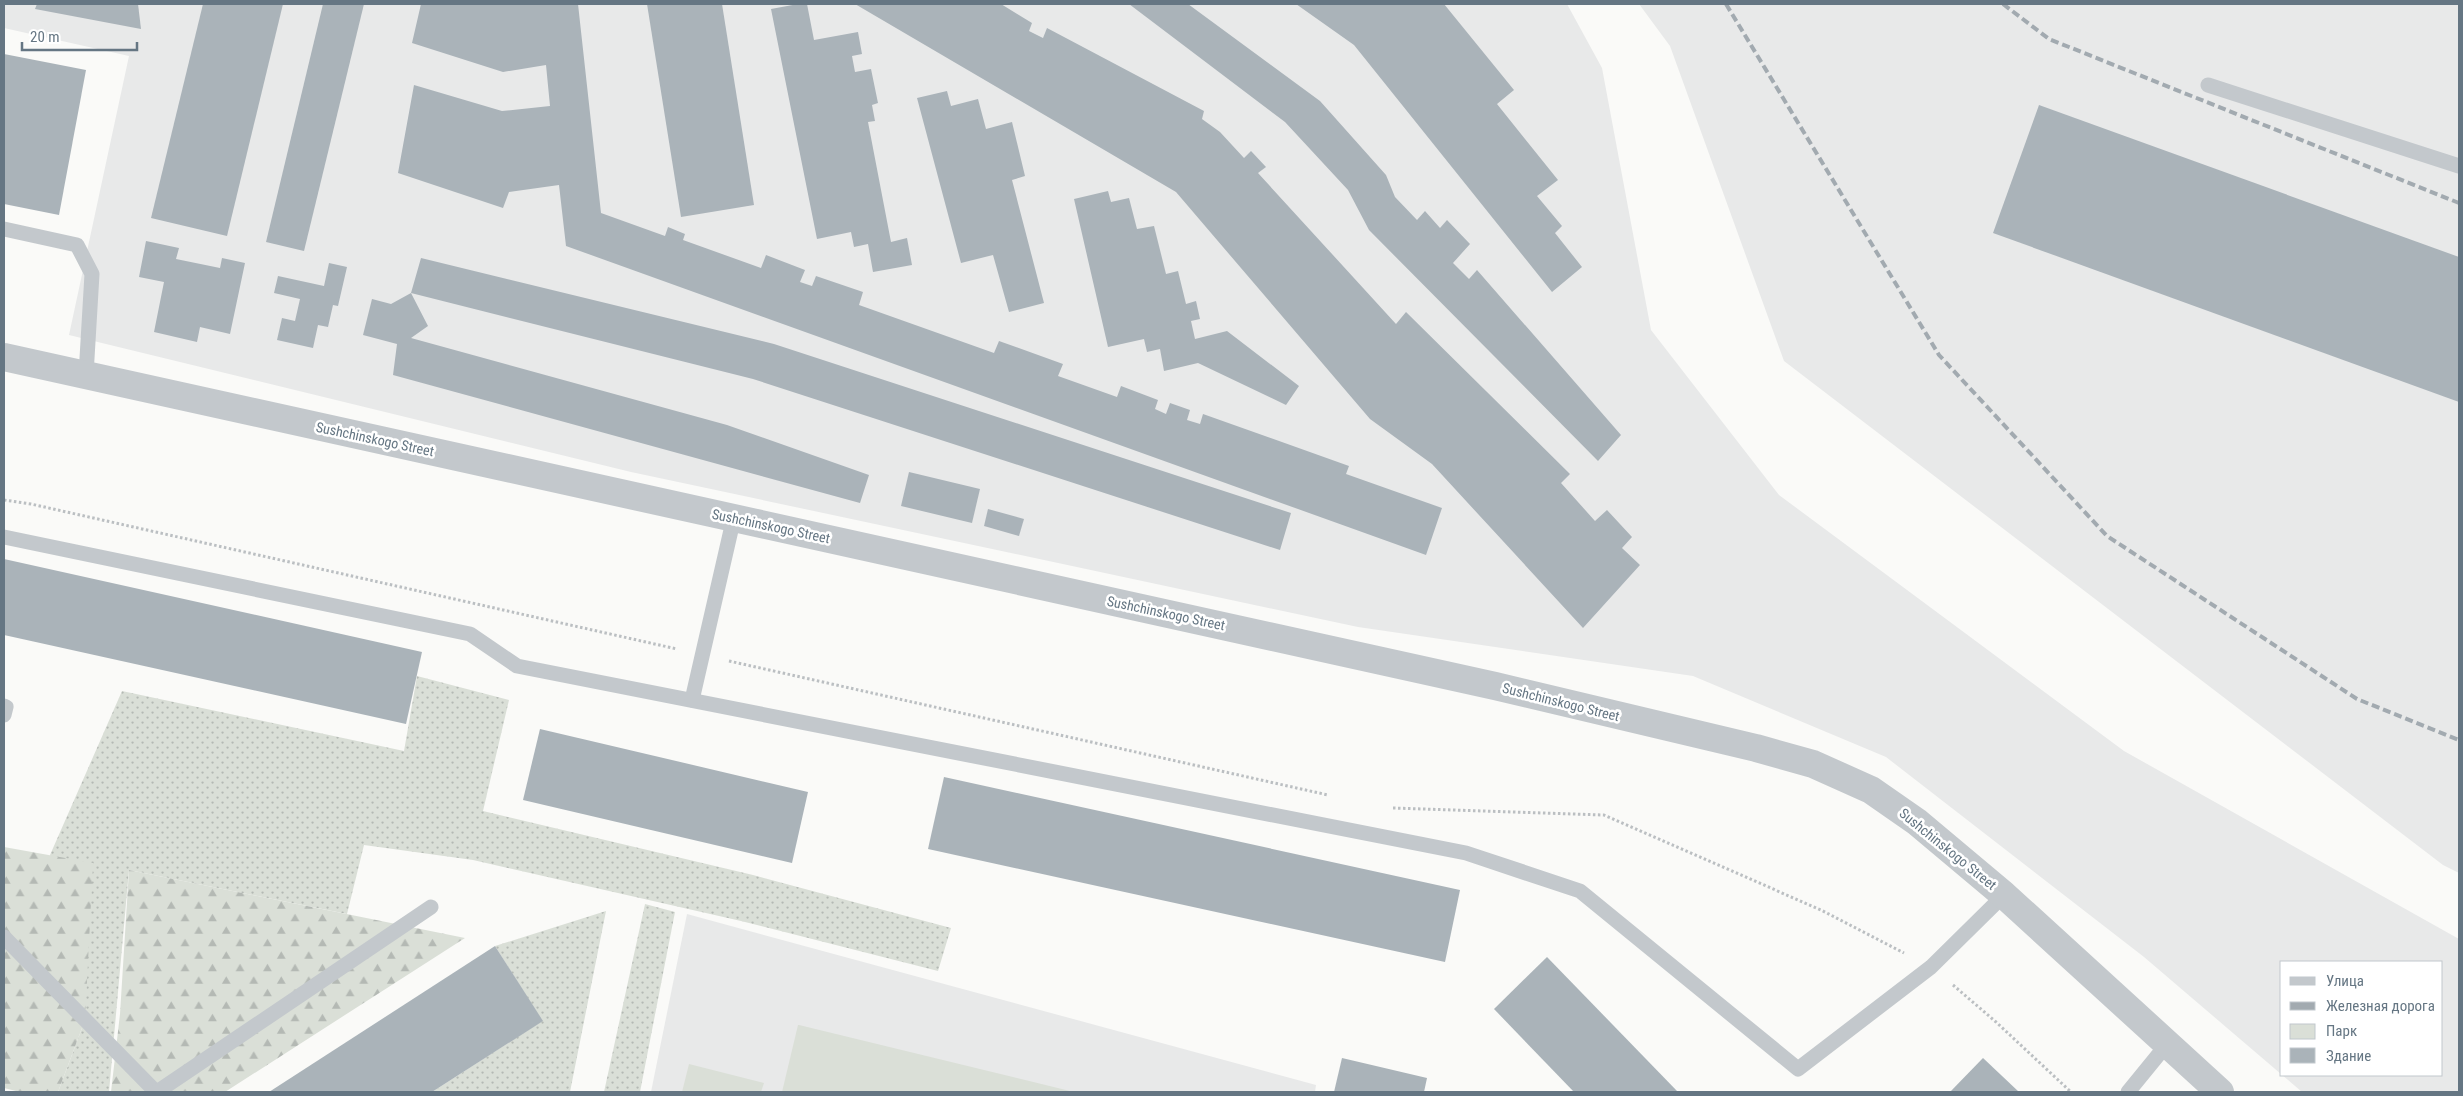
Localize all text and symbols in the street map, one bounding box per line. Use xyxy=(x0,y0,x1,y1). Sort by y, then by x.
scale bar xyxy=(22,20,138,52)
text: 20 m xyxy=(30,28,60,46)
street label: Sushchinskogo Street xyxy=(315,419,435,459)
street label: Sushchinskogo Street xyxy=(711,506,831,546)
street label: Sushchinskogo Street xyxy=(1106,593,1226,633)
street label: Sushchinskogo Street xyxy=(1501,680,1621,724)
street label: Sushchinskogo Street xyxy=(1896,805,2000,893)
legend xyxy=(2280,961,2443,1076)
text: Улица xyxy=(2326,972,2364,990)
text: Железная дорога xyxy=(2326,997,2435,1015)
text: Парк xyxy=(2326,1022,2357,1040)
text: Здание xyxy=(2326,1047,2371,1065)

